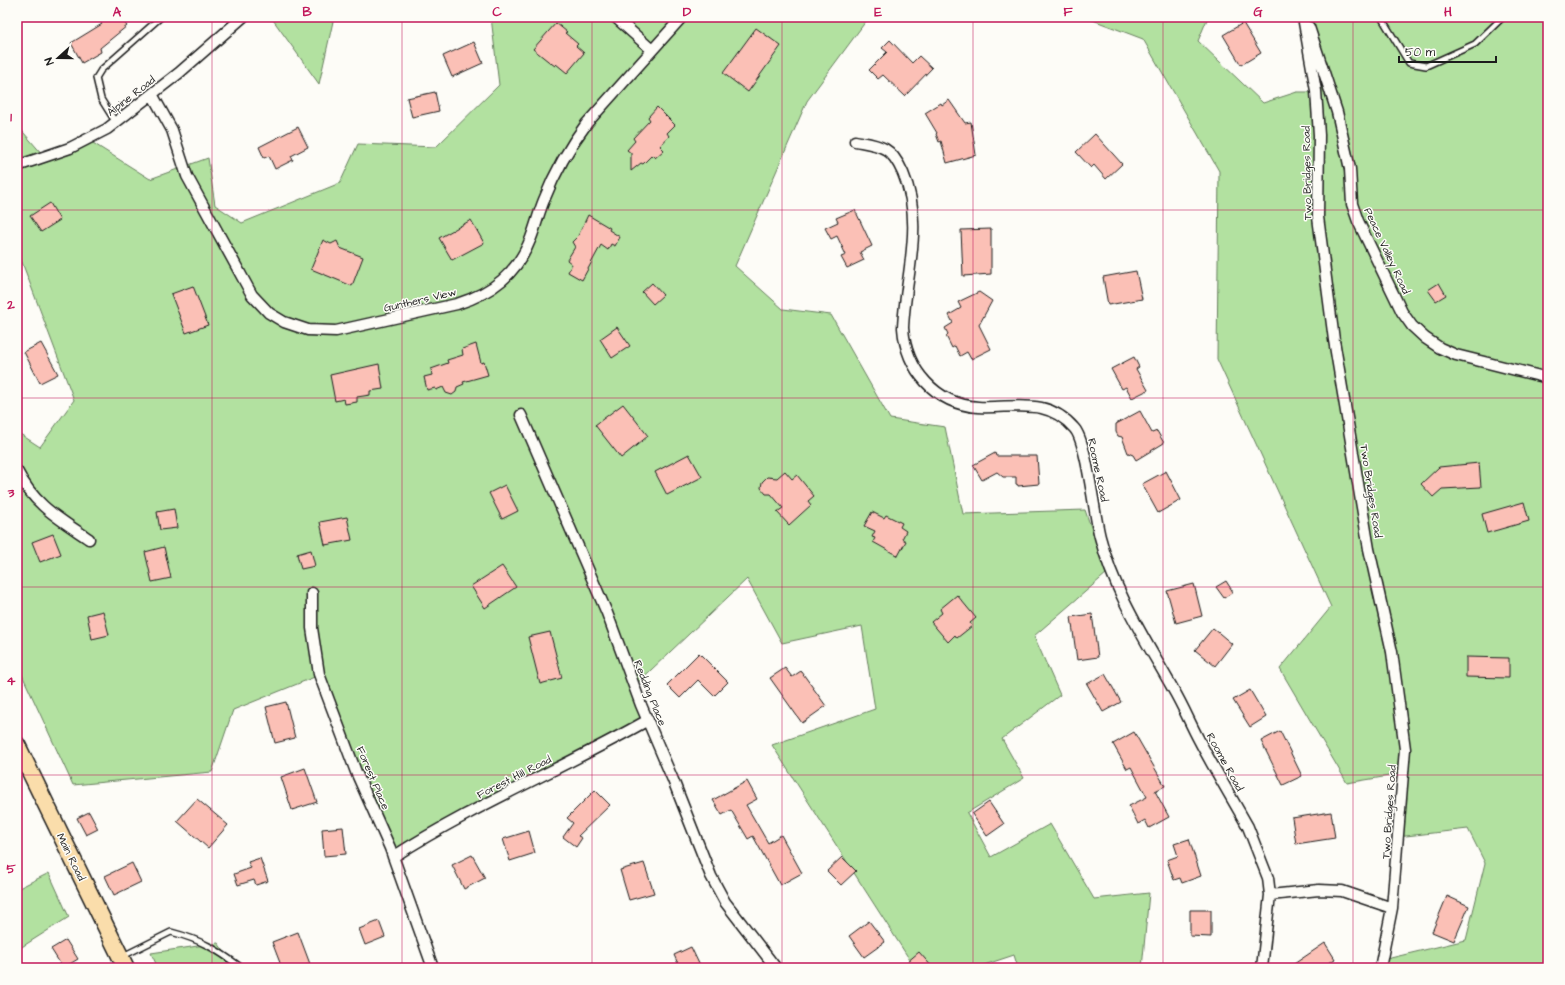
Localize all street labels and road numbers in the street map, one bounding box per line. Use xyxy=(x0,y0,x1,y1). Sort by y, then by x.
street label: Alpine Road xyxy=(104,72,159,120)
street label: Two Bridges Road xyxy=(1299,125,1316,220)
street label: Peace Valley Road xyxy=(1360,205,1414,297)
street label: Gunthers View xyxy=(382,284,458,316)
street label: Roome Road xyxy=(1084,437,1112,503)
street label: Two Bridges Road xyxy=(1355,443,1386,539)
street label: Redding Place xyxy=(629,658,670,728)
street label: Roome Road xyxy=(1203,730,1247,794)
street label: Forest Place xyxy=(353,744,393,812)
street label: Forest Hill Road xyxy=(474,752,554,802)
street label: Two Bridges Road xyxy=(1378,764,1401,860)
street label: Main Road xyxy=(53,831,89,884)

